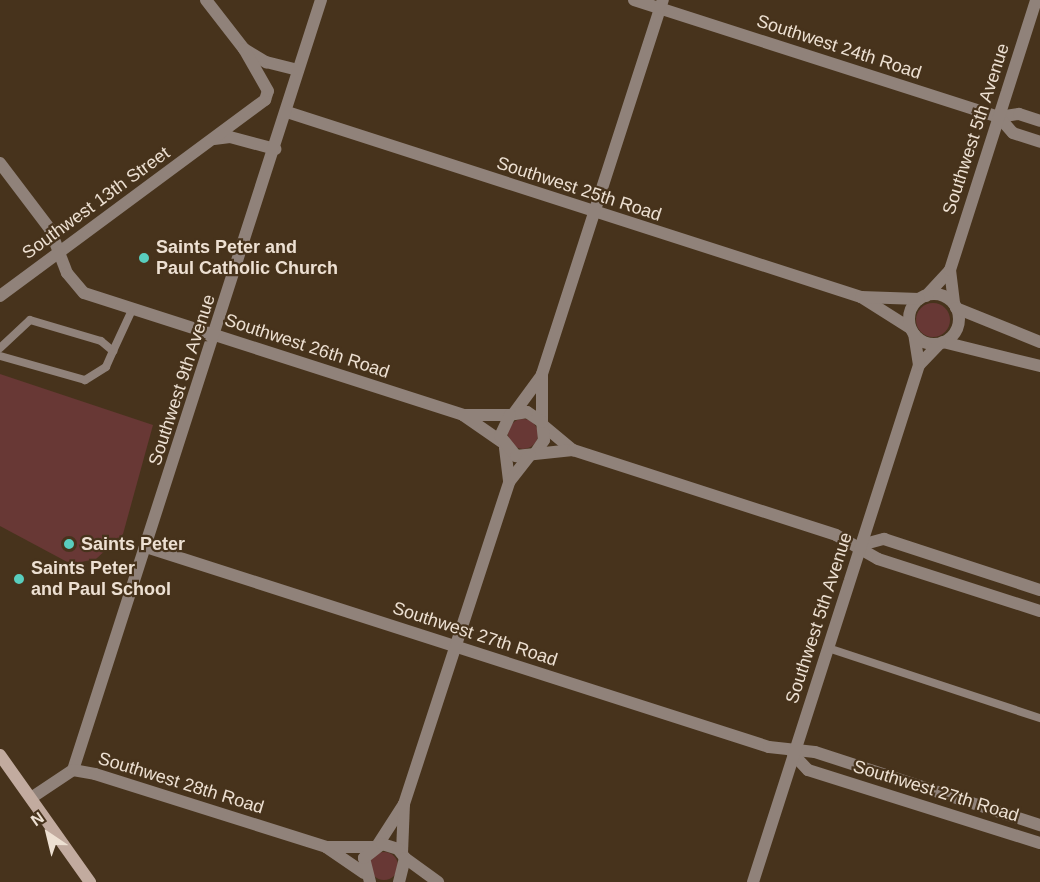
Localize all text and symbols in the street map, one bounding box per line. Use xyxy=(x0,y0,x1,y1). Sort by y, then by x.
street label: Southwest 24th Road xyxy=(754,10,924,84)
street label: Southwest 5th Avenue xyxy=(938,40,1014,218)
street label: Southwest 13th Street xyxy=(18,142,174,264)
street label: Southwest 25th Road xyxy=(494,152,664,226)
place label: Saints Peter and Paul Catholic Church xyxy=(156,237,338,280)
marker: Saints Peter and Paul Catholic Church xyxy=(137,251,151,265)
street label: Southwest 9th Avenue xyxy=(144,291,220,469)
street label: Southwest 26th Road xyxy=(222,309,392,383)
street label: Southwest 5th Avenue xyxy=(781,529,857,707)
place label: Saints Peter xyxy=(81,533,185,555)
marker: Saints Peter xyxy=(62,537,76,551)
place label: Saints Peter and Paul School xyxy=(31,558,171,600)
marker: Saints Peter and Paul School xyxy=(12,572,26,586)
street label: Southwest 27th Road xyxy=(390,597,560,671)
street label: Southwest 28th Road xyxy=(96,748,266,818)
street label: Southwest 27th Road xyxy=(851,756,1021,826)
north arrow xyxy=(18,804,78,864)
text: N xyxy=(28,809,47,829)

